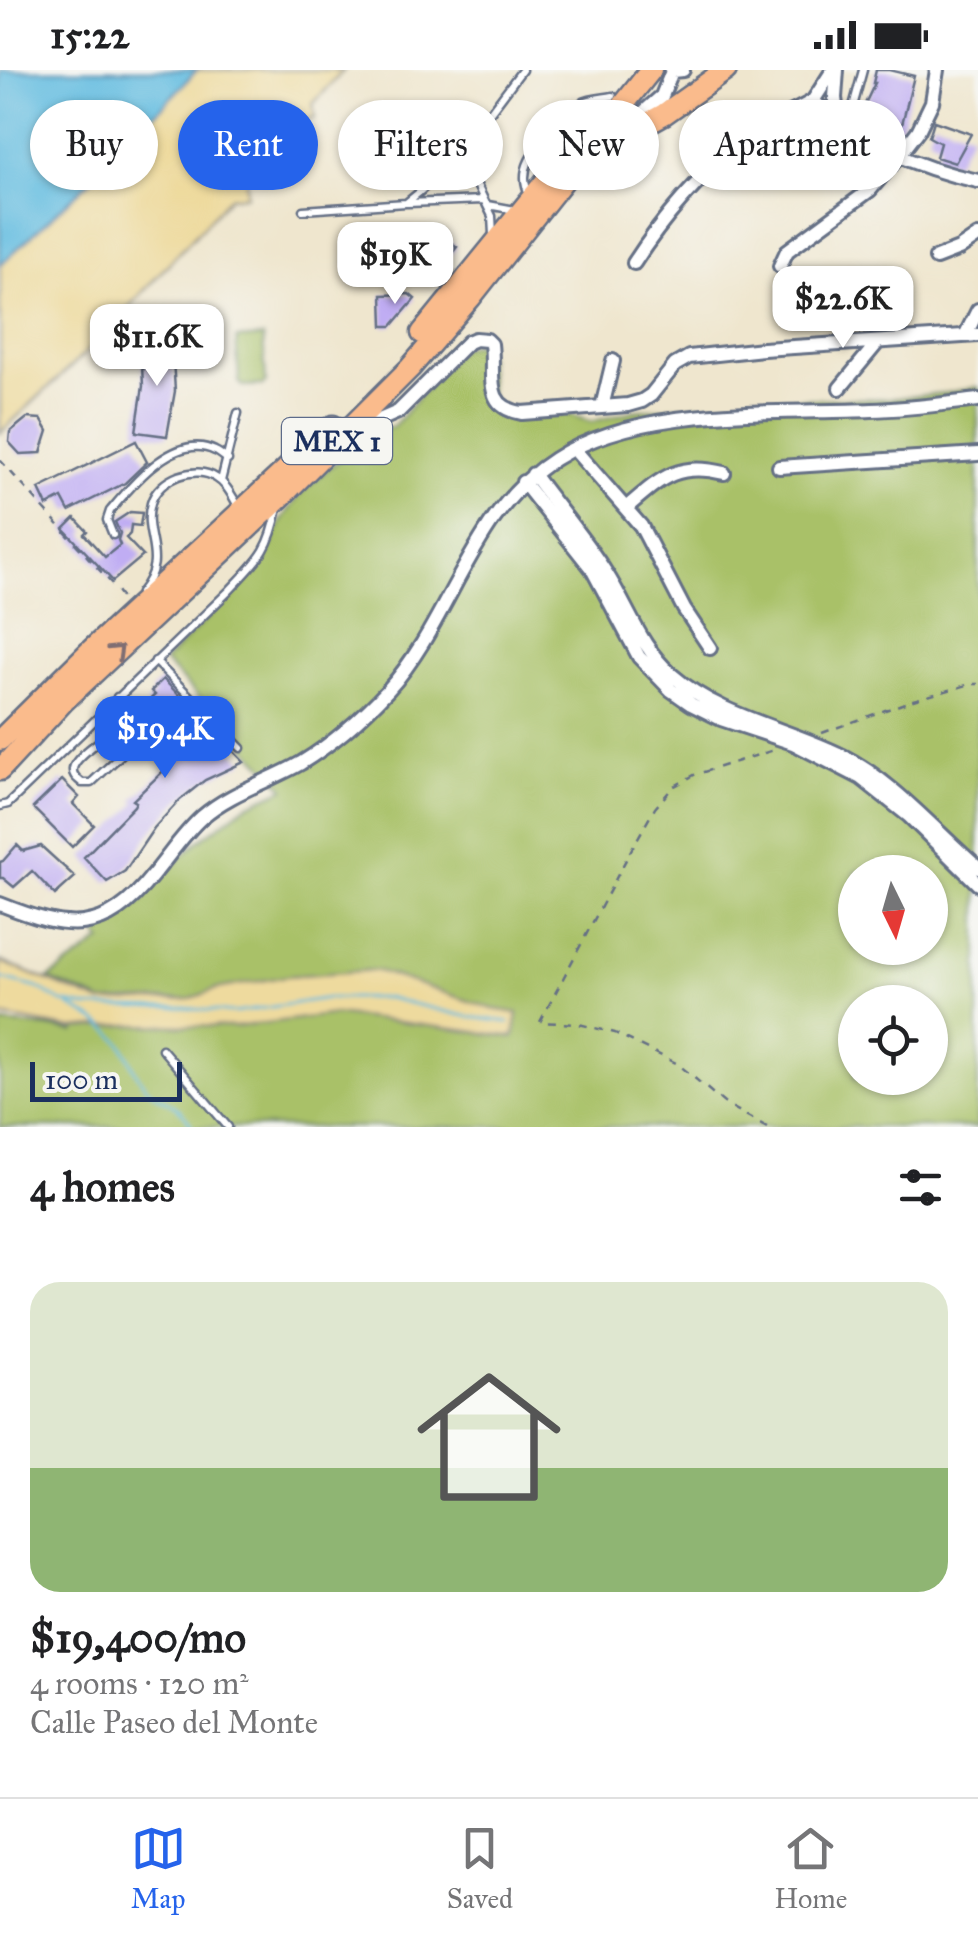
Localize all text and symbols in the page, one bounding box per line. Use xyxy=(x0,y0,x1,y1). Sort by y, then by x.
text: 15:22 xyxy=(50,12,129,58)
chip: Buy xyxy=(30,100,158,190)
chip: Rent xyxy=(178,100,318,190)
chip: Filters xyxy=(338,100,503,190)
chip: New xyxy=(523,100,659,190)
chip: Apartment xyxy=(679,100,906,190)
pin: $19K xyxy=(336,222,454,307)
text: $19K xyxy=(359,235,431,274)
pin: $22.6K xyxy=(762,266,924,351)
text: $22.6K xyxy=(794,279,892,318)
pin: $11.6K xyxy=(76,304,238,389)
text: $11.6K xyxy=(112,317,202,356)
road number: MEX 1 xyxy=(282,418,392,464)
one-way arrow xyxy=(105,645,124,663)
pin: $19.4K xyxy=(84,696,246,781)
text: $19.4K xyxy=(117,709,213,748)
north arrow xyxy=(838,855,948,965)
map controls xyxy=(838,855,948,1095)
button: locate xyxy=(838,985,948,1095)
scale bar xyxy=(30,1057,182,1102)
text: 100 m xyxy=(45,1062,118,1097)
icon: filters xyxy=(893,1160,948,1215)
text: 4 homes xyxy=(30,1161,175,1213)
icon: home xyxy=(399,1347,579,1527)
text: $19,400/mo xyxy=(30,1612,246,1664)
text: 4 rooms · 120 m² xyxy=(30,1664,249,1703)
text: Calle Paseo del Monte xyxy=(30,1703,318,1742)
tab: Map xyxy=(131,1821,186,1916)
tab: Saved xyxy=(447,1821,513,1916)
tab: Home xyxy=(774,1821,847,1916)

